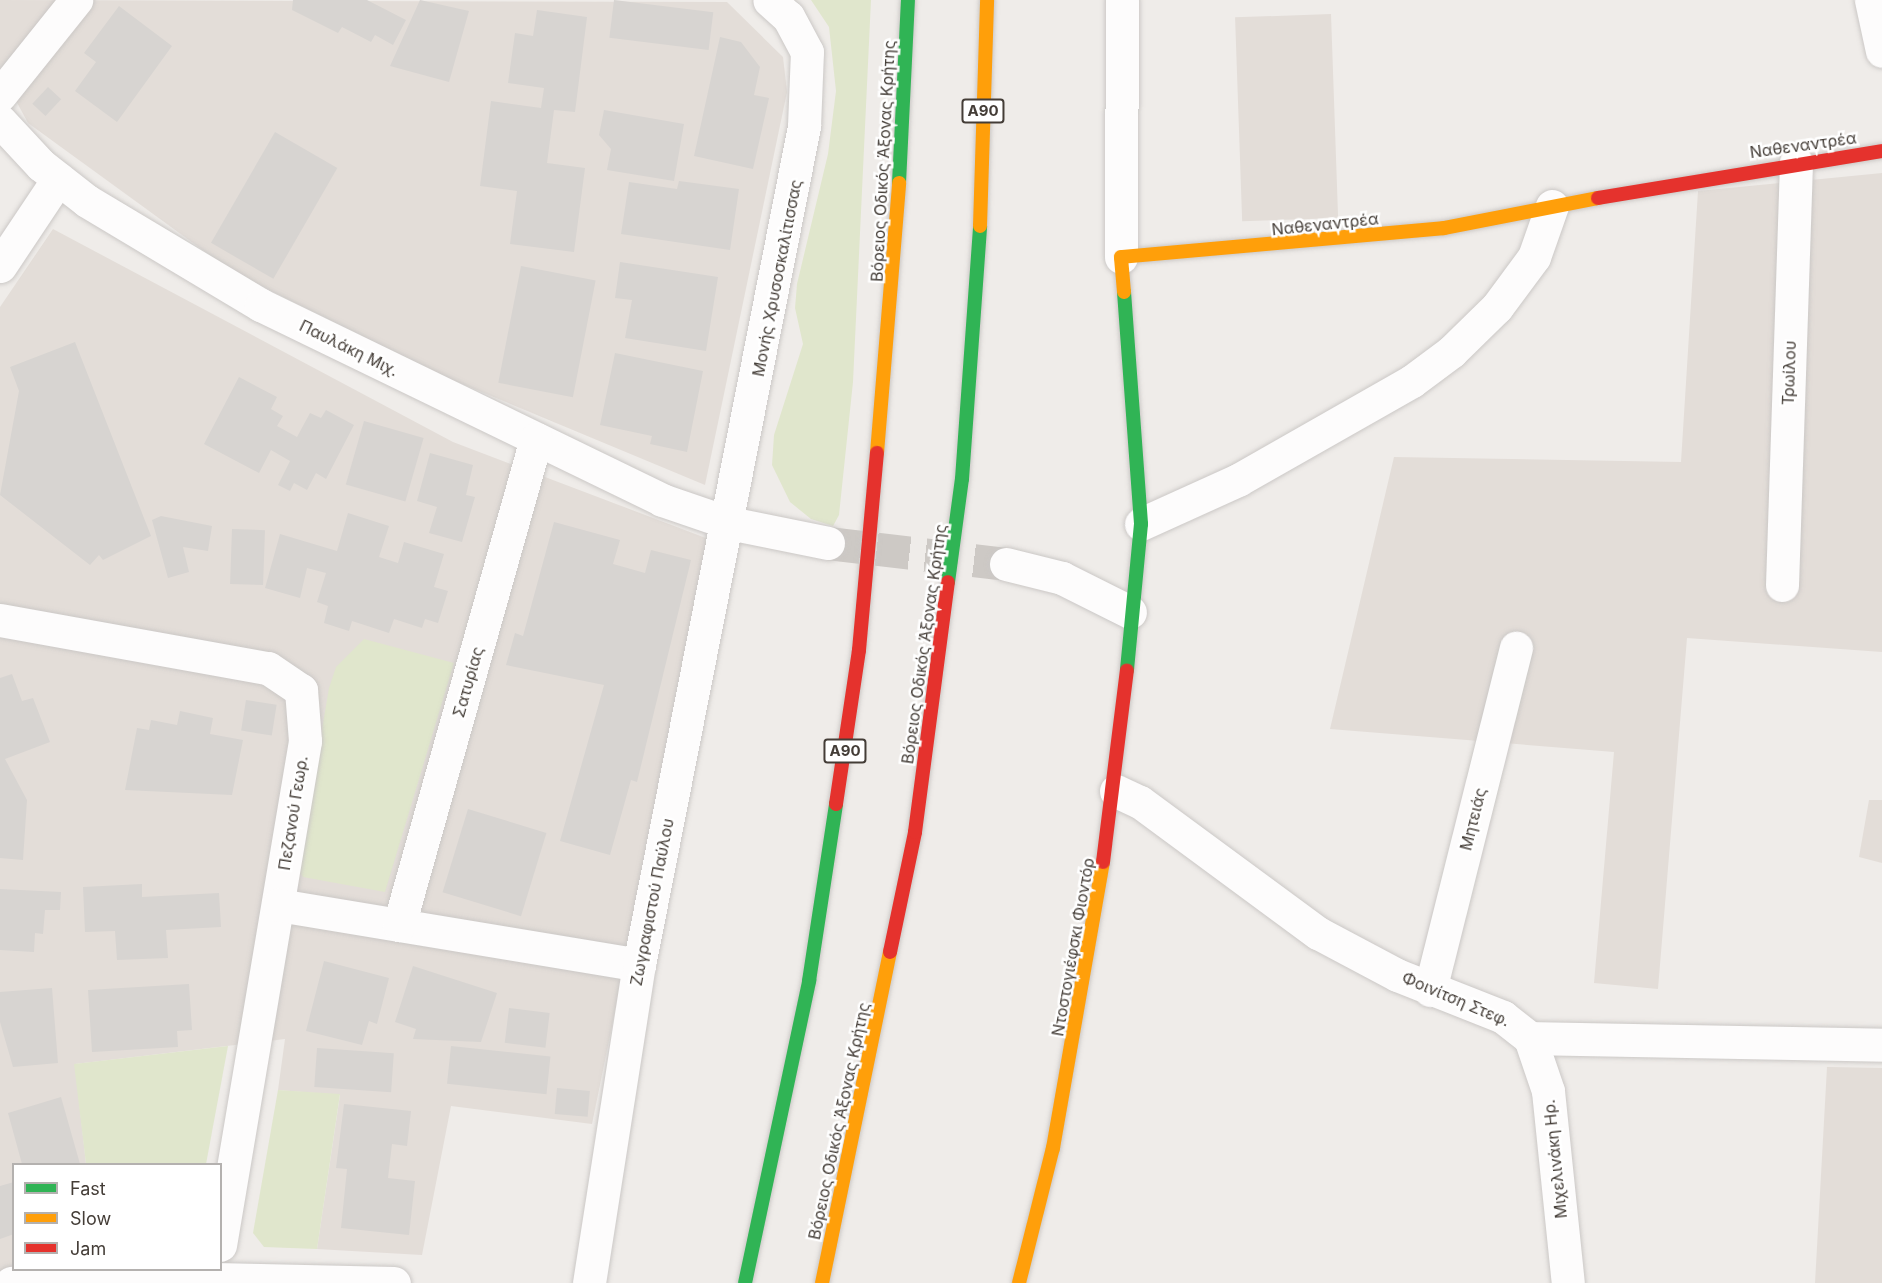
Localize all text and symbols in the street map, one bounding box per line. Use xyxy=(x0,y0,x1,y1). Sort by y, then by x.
street label: Βόρειος Οδικός Άξονας Κρήτης xyxy=(867,40,899,282)
road number: Α90 xyxy=(960,99,1006,123)
street label: Ναθεναντρέα xyxy=(1749,128,1857,162)
street label: Μονής Χρυσοσκαλίτισσας xyxy=(748,178,806,378)
street label: Ναθεναντρέα xyxy=(1271,209,1379,239)
street label: Παυλάκη Μιχ. xyxy=(296,316,402,380)
street label: Τρωίλου xyxy=(1778,340,1800,406)
street label: Βόρειος Οδικός Άξονας Κρήτης xyxy=(898,523,950,765)
street label: Σατυρίας xyxy=(449,644,487,720)
road number: Α90 xyxy=(822,739,868,763)
street label: Πεζανού Γεωρ. xyxy=(274,754,312,872)
street label: Μητειάς xyxy=(1456,786,1490,852)
street label: Ζωγραφιστού Παύλου xyxy=(626,817,678,987)
street label: Ντοστογιέφσκι Φιοντόρ xyxy=(1048,856,1098,1038)
street label: Φοινίτση Στεφ. xyxy=(1399,968,1513,1030)
street label: Βόρειος Οδικός Άξονας Κρήτης xyxy=(804,1001,874,1241)
street label: Μιχελινάκη Ηρ. xyxy=(1539,1099,1571,1219)
legend xyxy=(12,1163,222,1271)
text: Fast xyxy=(70,1178,106,1199)
text: Slow xyxy=(70,1208,111,1229)
text: Jam xyxy=(70,1238,106,1259)

